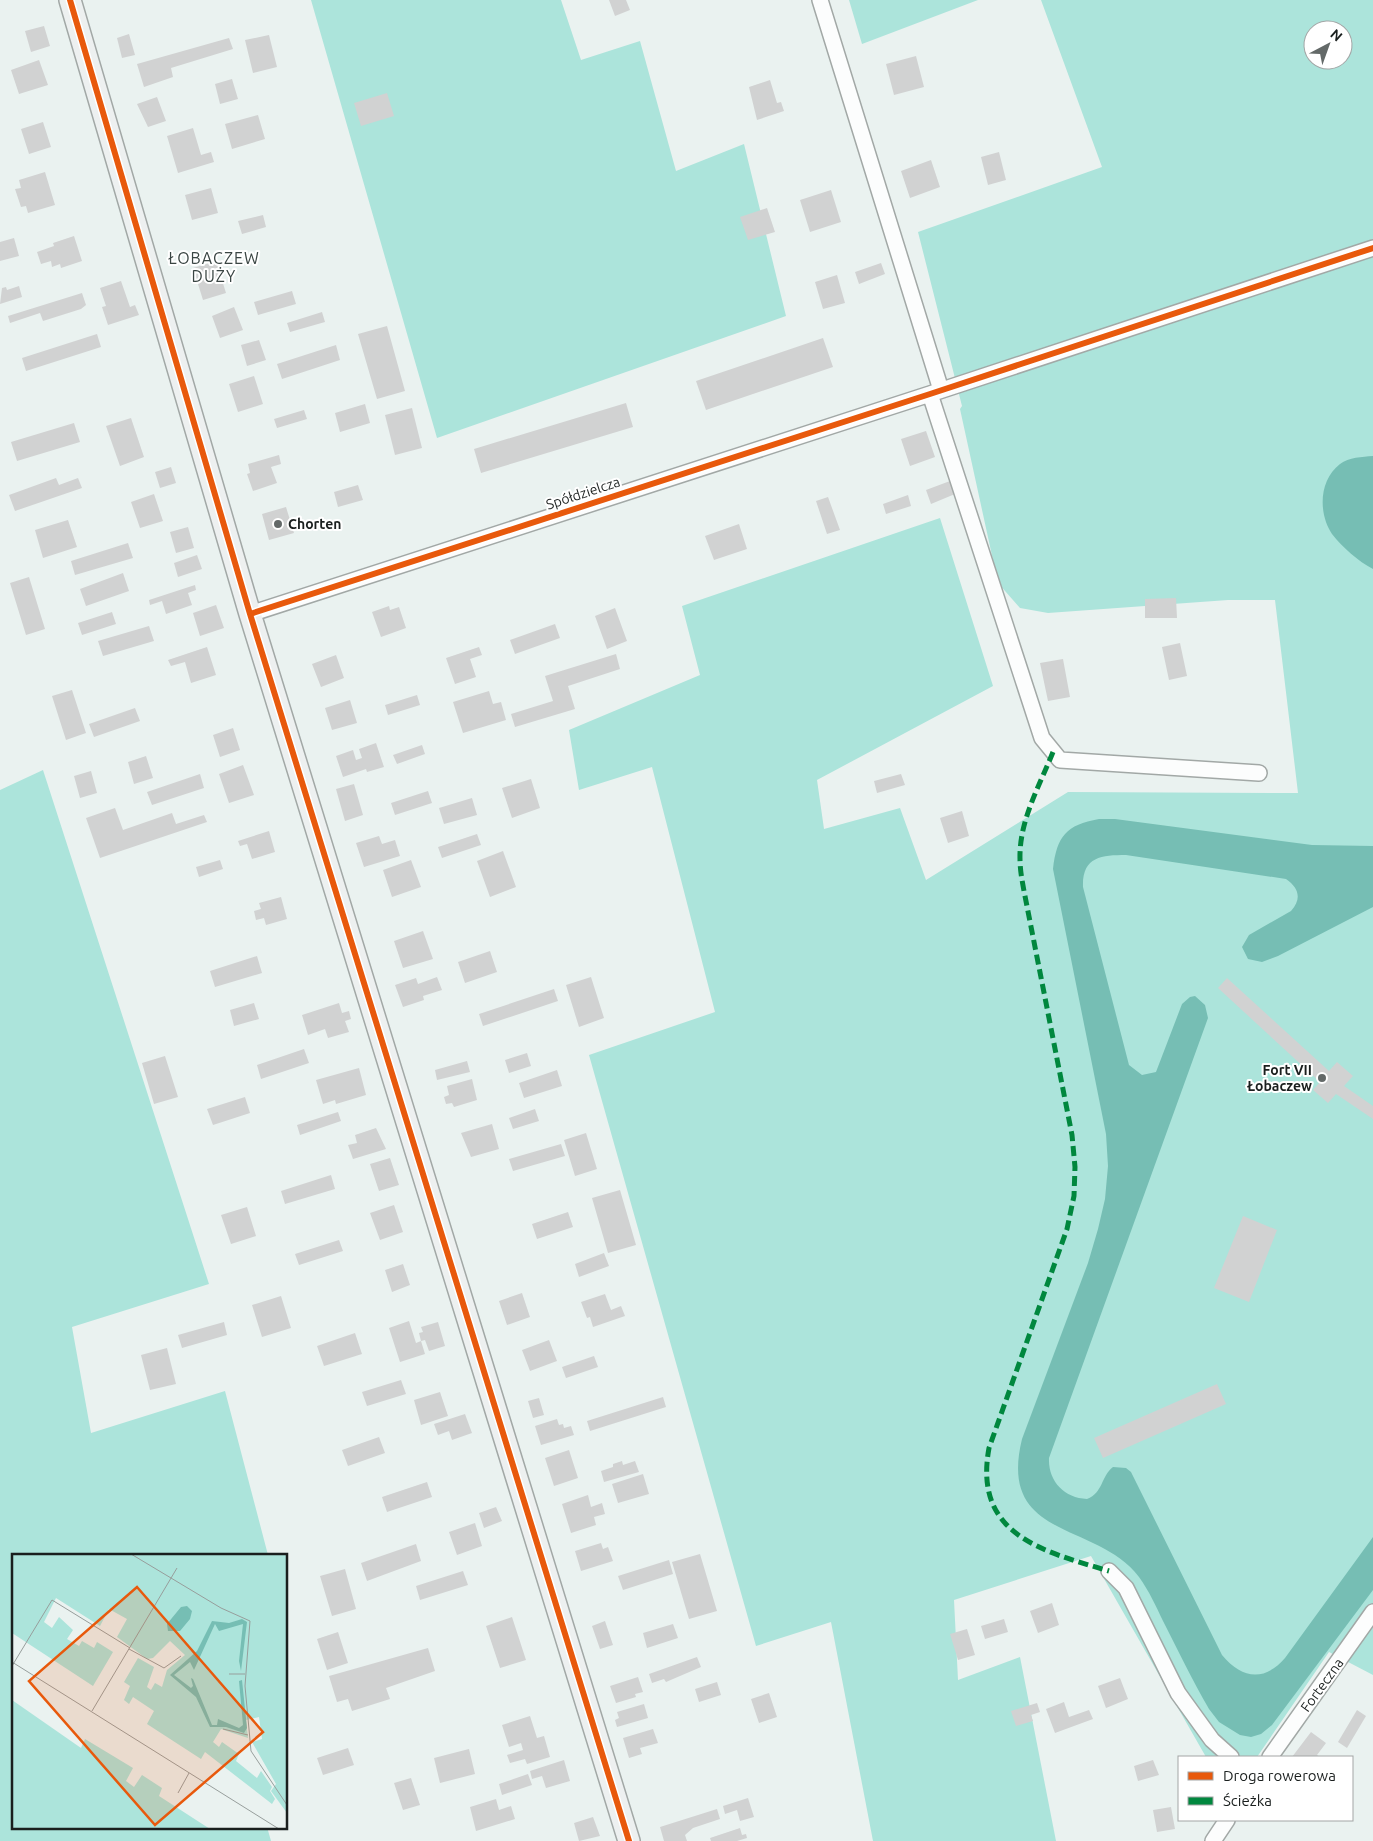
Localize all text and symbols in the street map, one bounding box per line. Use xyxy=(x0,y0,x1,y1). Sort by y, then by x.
north arrow xyxy=(1303,20,1353,70)
text: N xyxy=(1327,26,1346,45)
district label: ŁOBACZEW DUŻY xyxy=(168,249,260,285)
street label: Spółdzielcza xyxy=(544,473,622,513)
place label: Chorten xyxy=(288,516,341,532)
marker: Chorten xyxy=(272,518,284,530)
place label: Fort VII Łobaczew xyxy=(1247,1062,1312,1094)
marker: Fort VII Łobaczew xyxy=(1316,1072,1328,1084)
inset map xyxy=(12,1554,288,1828)
street label: Forteczna xyxy=(1297,1655,1347,1715)
legend xyxy=(1178,1756,1353,1821)
text: Droga rowerowa xyxy=(1223,1767,1336,1784)
text: Ścieżka xyxy=(1223,1792,1272,1809)

